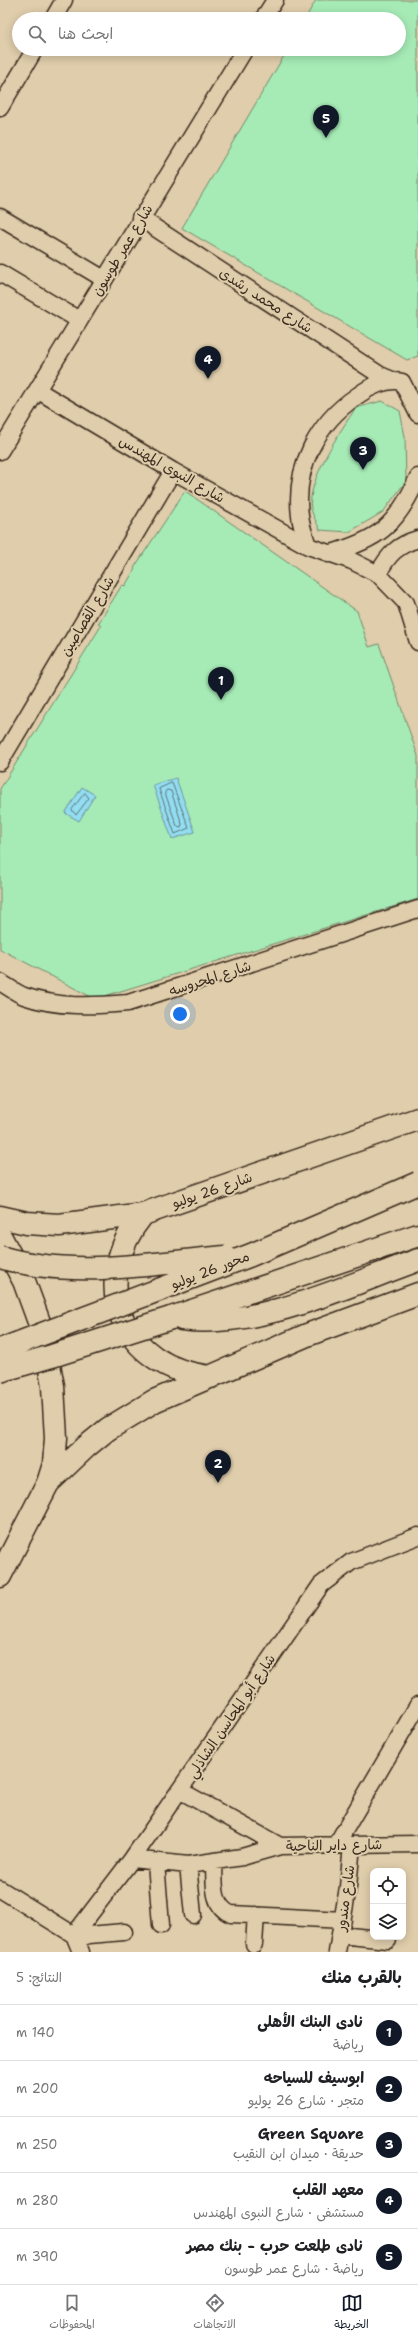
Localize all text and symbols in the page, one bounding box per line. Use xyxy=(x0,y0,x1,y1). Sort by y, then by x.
search box xyxy=(12,12,406,56)
icon: search xyxy=(26,23,48,45)
text: ابحث هنا xyxy=(58,24,113,44)
pin: 5 xyxy=(313,105,339,138)
street label: شارع عمر طوسون xyxy=(88,201,157,300)
street label: شارع محمد رشدى xyxy=(215,263,316,338)
pin: 4 xyxy=(195,346,221,379)
street label: شارع النبوى المهندس xyxy=(115,431,228,507)
pin: 3 xyxy=(350,437,376,470)
street label: شارع القصاصين xyxy=(56,573,119,660)
pin: 1 xyxy=(208,667,234,700)
street label: شارع المحروسه xyxy=(167,956,254,1001)
your location xyxy=(170,1004,190,1024)
street label: شارع 26 يوليو xyxy=(169,1168,255,1213)
street label: محور 26 يوليو xyxy=(167,1247,252,1294)
pin: 2 xyxy=(205,1450,231,1483)
street label: شارع أبو المحاسن الشاذلي xyxy=(183,1651,283,1784)
street label: شارع داير الناحية xyxy=(286,1835,382,1856)
street label: شارع مندور xyxy=(331,1864,360,1933)
map controls xyxy=(370,1868,406,1940)
button: locate xyxy=(370,1868,406,1904)
button: layers xyxy=(370,1904,406,1940)
text: بالقرب منك xyxy=(322,1966,402,1988)
text: النتائج: 5 xyxy=(16,1969,62,1986)
text: نادى البنك الأهلى xyxy=(257,2012,364,2032)
text: 140 m xyxy=(16,2024,55,2041)
text: 1 xyxy=(386,2024,392,2041)
text: رياضة xyxy=(333,2036,364,2053)
text: ابوسيف للسياحه xyxy=(264,2068,364,2088)
text: 200 m xyxy=(16,2080,58,2097)
text: 2 xyxy=(384,2080,394,2097)
text: متجر · شارع 26 يوليو xyxy=(248,2092,364,2109)
text: Green Square xyxy=(258,2124,364,2144)
text: 250 m xyxy=(16,2136,57,2153)
text: 3 xyxy=(384,2136,394,2153)
text: حديقة · ميدان ابن النقيب xyxy=(233,2145,364,2162)
text: معهد القلب xyxy=(293,2180,364,2200)
text: 280 m xyxy=(16,2192,58,2209)
text: 4 xyxy=(384,2192,394,2209)
text: مستشفى · شارع النبوى المهندس xyxy=(193,2204,364,2221)
text: نادى طلعت حرب - بنك مصر xyxy=(186,2236,364,2256)
text: 390 m xyxy=(16,2248,58,2265)
text: 5 xyxy=(385,2248,393,2265)
text: رياضة · شارع عمر طوسون xyxy=(224,2260,364,2277)
tab: المحفوظات xyxy=(49,2292,95,2334)
tab: الاتجاهات xyxy=(193,2292,236,2334)
tab: الخريطة xyxy=(334,2292,369,2334)

